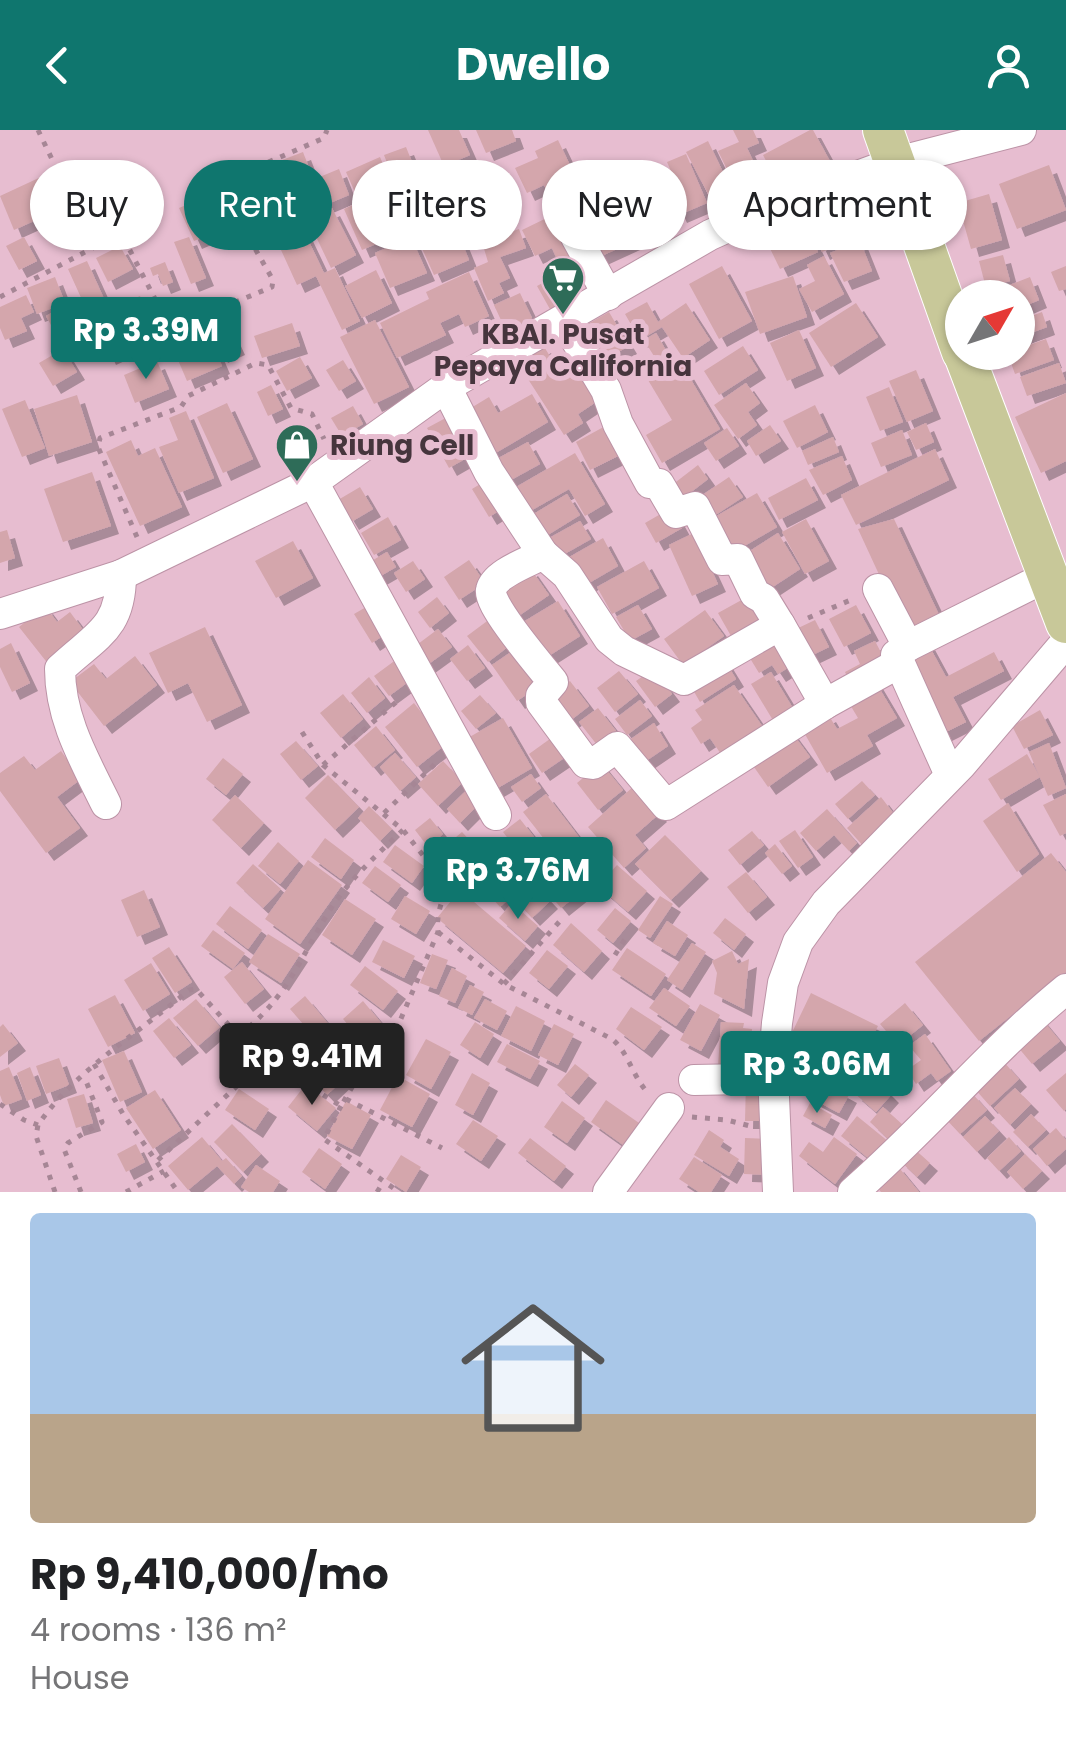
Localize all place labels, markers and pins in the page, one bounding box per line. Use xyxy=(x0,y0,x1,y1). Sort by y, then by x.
supermarket icon: KBAI. Pusat Pepaya California xyxy=(540,255,586,316)
pin: Rp 3.39M xyxy=(43,297,249,382)
place label: KBAI. Pusat Pepaya California xyxy=(434,315,692,386)
shop icon: Riung Cell xyxy=(274,422,320,483)
place label: Riung Cell xyxy=(330,426,474,465)
pin: Rp 3.76M xyxy=(415,837,621,922)
pin: Rp 9.41M xyxy=(209,1023,415,1108)
pin: Rp 3.06M xyxy=(714,1031,920,1116)

